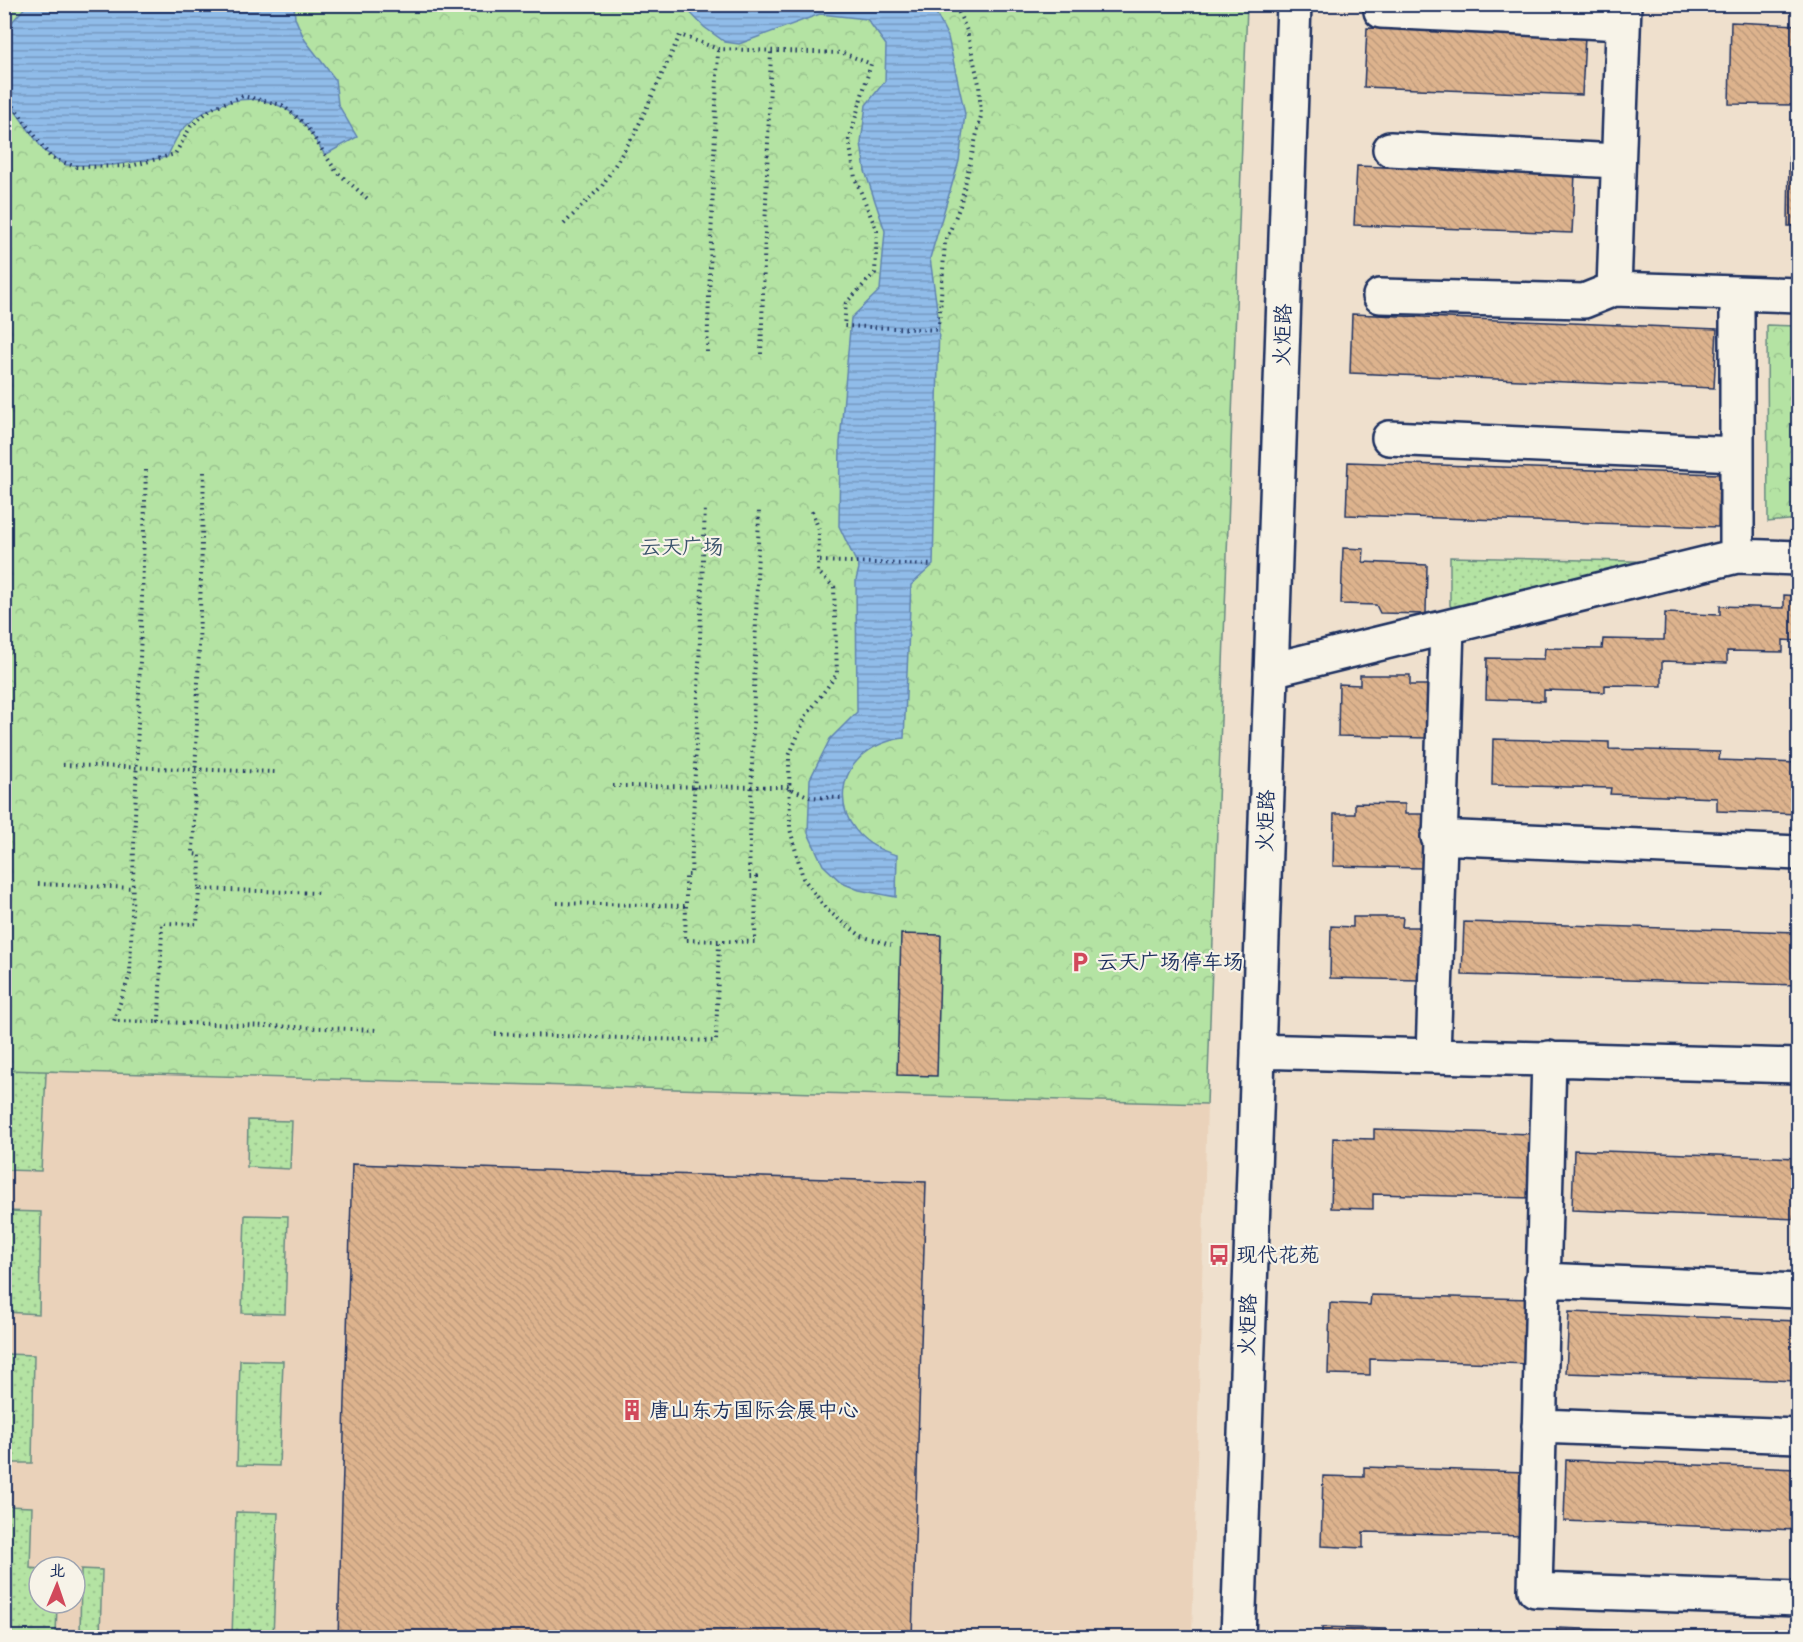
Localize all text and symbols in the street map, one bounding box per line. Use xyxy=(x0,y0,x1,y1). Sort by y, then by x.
street label: 火炬路 xyxy=(1268,303,1298,367)
park label: 云天广场 xyxy=(640,534,724,561)
street label: 火炬路 xyxy=(1251,789,1281,853)
place label: 云天广场停车场 xyxy=(1097,949,1244,976)
parking icon: 云天广场停车场 xyxy=(1068,950,1092,974)
place label: 现代花苑 xyxy=(1236,1242,1320,1269)
bus stop icon: 现代花苑 xyxy=(1207,1243,1231,1267)
street label: 火炬路 xyxy=(1233,1293,1263,1357)
place label: 唐山东方国际会展中心 xyxy=(649,1397,859,1424)
building icon: 唐山东方国际会展中心 xyxy=(620,1398,644,1422)
north arrow xyxy=(27,1555,87,1615)
text: 北 xyxy=(49,1561,66,1581)

